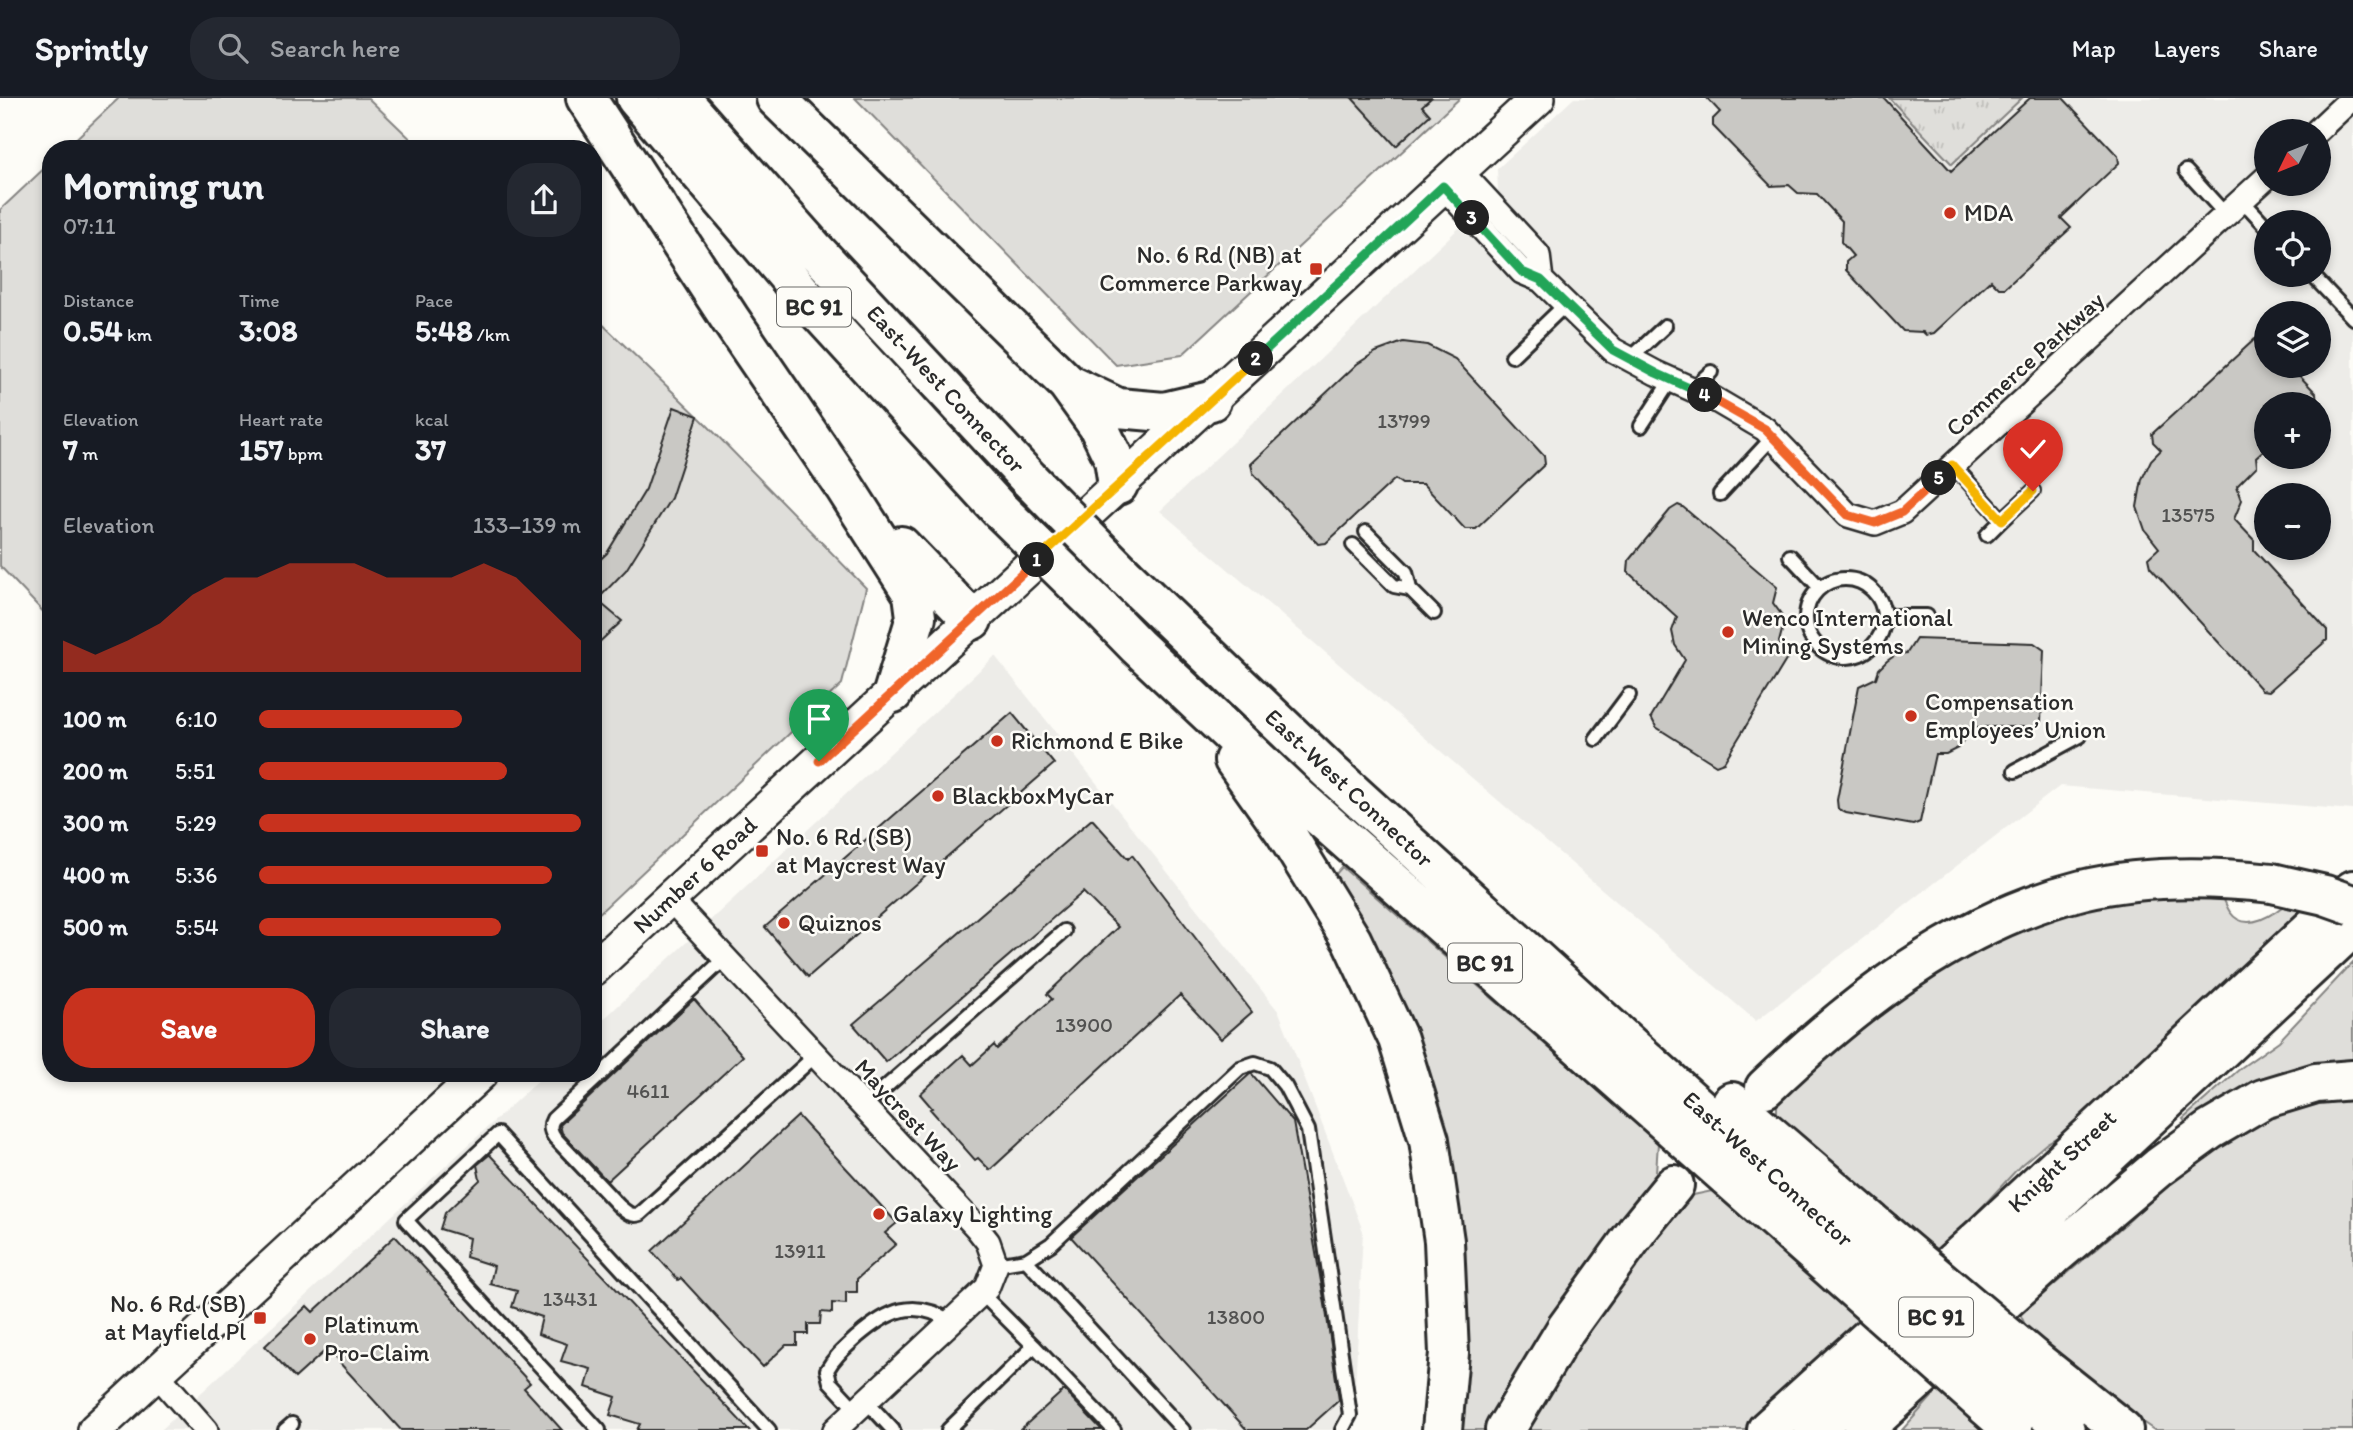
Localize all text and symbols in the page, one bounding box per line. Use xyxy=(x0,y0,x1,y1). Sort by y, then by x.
search box xyxy=(190,17,680,80)
text: Sprintly xyxy=(35,29,148,68)
icon: search xyxy=(214,29,252,67)
text: Search here xyxy=(270,32,400,64)
text: Map xyxy=(2072,34,2116,63)
text: Layers xyxy=(2154,34,2221,63)
text: Share xyxy=(2259,34,2318,63)
north arrow xyxy=(2254,119,2331,196)
map controls xyxy=(2254,119,2331,560)
text: Morning run xyxy=(63,163,264,209)
button: share xyxy=(507,163,581,237)
place label: MDA xyxy=(1964,198,2013,227)
pin: 3 xyxy=(1454,200,1490,236)
marker: MDA xyxy=(1942,205,1958,221)
text: 3 xyxy=(1466,206,1477,229)
button: locate xyxy=(2254,210,2331,287)
text: 07:11 xyxy=(63,212,116,240)
place label: No. 6 Rd (NB) at Commerce Parkway xyxy=(1099,240,1302,297)
marker: No. 6 Rd (NB) at Commerce Parkway xyxy=(1308,261,1324,277)
street label: Commerce Parkway xyxy=(1940,285,2110,442)
road number: BC 91 xyxy=(777,288,851,327)
text: Distance xyxy=(63,289,134,312)
text: Time xyxy=(239,289,280,312)
text: Pace xyxy=(415,289,453,312)
street label: East-West Connector xyxy=(861,298,1032,479)
button: layers xyxy=(2254,301,2331,378)
text: 0.54 xyxy=(63,312,123,349)
text: 3:08 xyxy=(239,312,298,349)
text: 5:48 xyxy=(415,312,473,349)
text: km xyxy=(123,323,152,346)
text: /km xyxy=(473,323,510,346)
pin: 2 xyxy=(1238,342,1274,376)
text: 2 xyxy=(1251,347,1261,370)
pin: 4 xyxy=(1688,378,1722,412)
text: 4 xyxy=(1699,383,1710,406)
button: + xyxy=(2254,392,2331,469)
text: Elevation xyxy=(63,408,139,431)
text: Heart rate xyxy=(239,408,323,431)
text: kcal xyxy=(415,408,449,431)
house number: 13799 xyxy=(1377,408,1431,433)
pin xyxy=(2003,419,2063,491)
icon: check xyxy=(2014,430,2052,468)
text: 7 xyxy=(63,431,78,468)
text: 157 xyxy=(239,431,284,468)
text: 37 xyxy=(415,431,446,468)
text: m xyxy=(78,442,98,465)
text: bpm xyxy=(284,442,323,465)
pin: 5 xyxy=(1922,460,1956,496)
text: 5 xyxy=(1934,466,1943,489)
button: − xyxy=(2254,483,2331,560)
house number: 13575 xyxy=(2161,502,2215,527)
text: Elevation xyxy=(63,511,154,539)
text: 133–139 m xyxy=(473,511,581,539)
pin: 1 xyxy=(1020,542,1054,578)
text: 1 xyxy=(1032,548,1041,571)
place label: Wenco International Mining Systems xyxy=(1742,603,1953,660)
marker: Wenco International Mining Systems xyxy=(1720,624,1736,640)
place label: Compensation Employees’ Union xyxy=(1925,687,2106,744)
pin xyxy=(789,689,849,761)
icon: arrive xyxy=(800,700,838,738)
street label: East-West Connector xyxy=(1259,702,1440,873)
text: 100 m xyxy=(63,705,127,733)
text: 6:10 xyxy=(175,705,218,733)
marker: Compensation Employees’ Union xyxy=(1903,708,1919,724)
place label: Richmond E Bike xyxy=(1011,726,1183,755)
marker: Richmond E Bike xyxy=(989,733,1005,749)
text: 200 m xyxy=(63,757,128,785)
text: 5:51 xyxy=(175,757,215,785)
place label: BlackboxMyCar xyxy=(952,781,1114,810)
marker: BlackboxMyCar xyxy=(930,788,946,804)
text: 300 m xyxy=(63,809,128,837)
text: 5:29 xyxy=(175,809,217,837)
street label: Number 6 Road xyxy=(627,810,763,939)
place label: No. 6 Rd (SB) at Maycrest Way xyxy=(776,822,945,879)
marker: No. 6 Rd (SB) at Maycrest Way xyxy=(754,843,770,859)
text: 400 m xyxy=(63,861,130,889)
text: 5:36 xyxy=(175,861,217,889)
place label: Quiznos xyxy=(798,908,882,937)
text: 500 m xyxy=(63,913,128,941)
text: 5:54 xyxy=(175,913,219,941)
marker: Quiznos xyxy=(776,915,792,931)
road number: BC 91 xyxy=(1448,944,1522,982)
button: Save xyxy=(63,988,315,1068)
button: Share xyxy=(329,988,581,1068)
house number: 13900 xyxy=(1055,1012,1113,1037)
street label: Maycrest Way xyxy=(849,1052,968,1178)
house number: 4611 xyxy=(626,1078,670,1103)
street label: East-West Connector xyxy=(1677,1084,1860,1253)
street label: Knight Street xyxy=(2001,1103,2122,1218)
place label: Galaxy Lighting xyxy=(893,1199,1053,1228)
marker: Galaxy Lighting xyxy=(871,1206,887,1222)
house number: 13911 xyxy=(774,1238,826,1263)
house number: 13431 xyxy=(543,1286,598,1311)
place label: No. 6 Rd (SB) at Mayfield Pl xyxy=(105,1289,246,1346)
road number: BC 91 xyxy=(1899,1298,1973,1336)
house number: 13800 xyxy=(1207,1304,1265,1329)
marker: No. 6 Rd (SB) at Mayfield Pl xyxy=(252,1310,268,1326)
place label: Platinum Pro-Claim xyxy=(324,1310,429,1367)
marker: Platinum Pro-Claim xyxy=(302,1331,318,1347)

